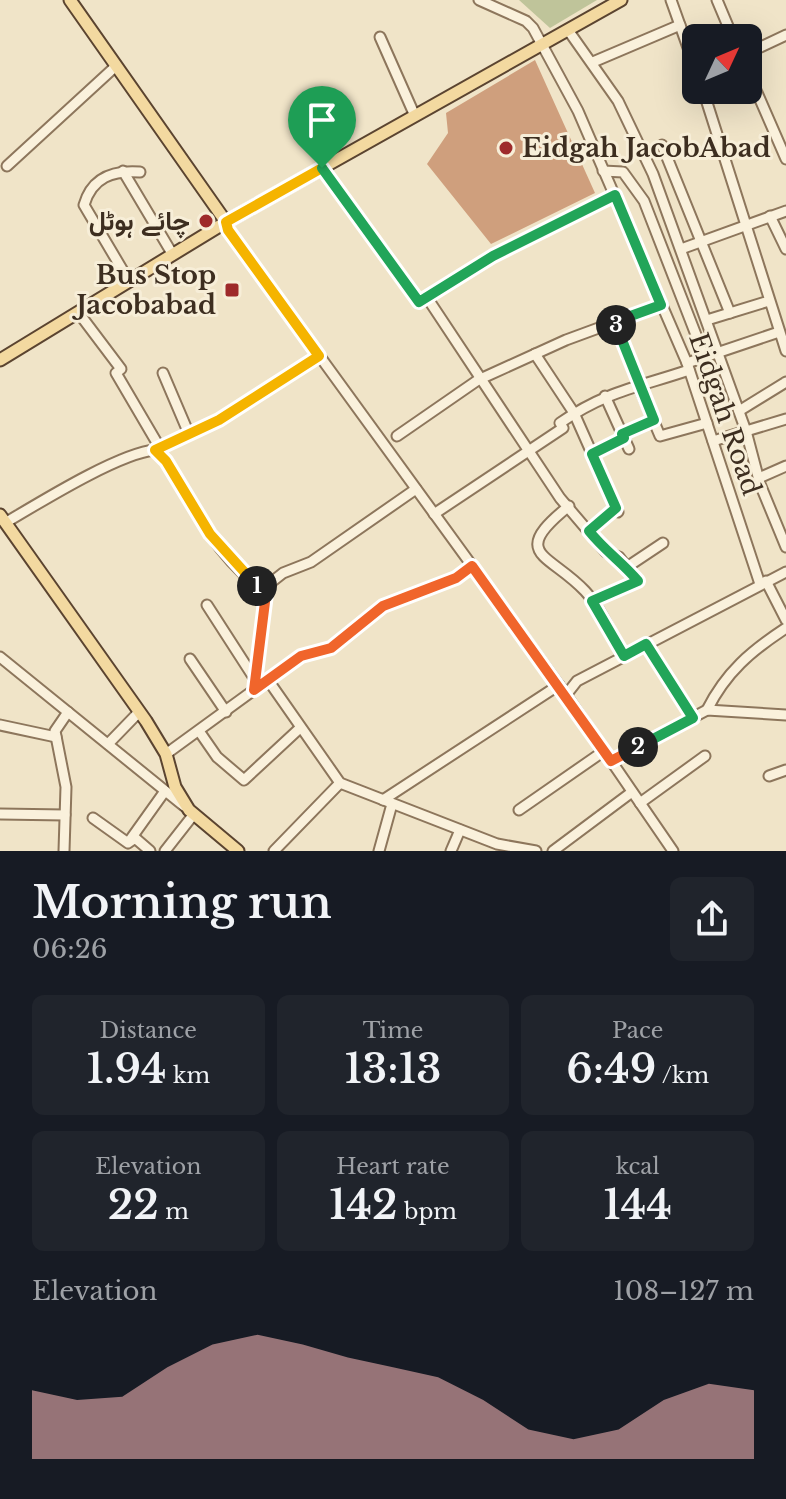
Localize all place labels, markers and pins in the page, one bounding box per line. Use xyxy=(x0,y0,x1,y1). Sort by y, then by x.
pin xyxy=(288,86,356,168)
place label: Eidgah JacobAbad xyxy=(522,132,771,164)
marker: Eidgah JacobAbad xyxy=(497,139,515,157)
place label: چائے ہوٹل xyxy=(89,205,190,239)
marker: چائے ہوٹل xyxy=(197,212,215,230)
place label: Bus Stop Jacobabad xyxy=(71,259,216,321)
marker: Bus Stop Jacobabad xyxy=(223,281,241,299)
pin: 3 xyxy=(596,305,636,345)
pin: 1 xyxy=(237,566,277,606)
pin: 2 xyxy=(618,727,658,767)

